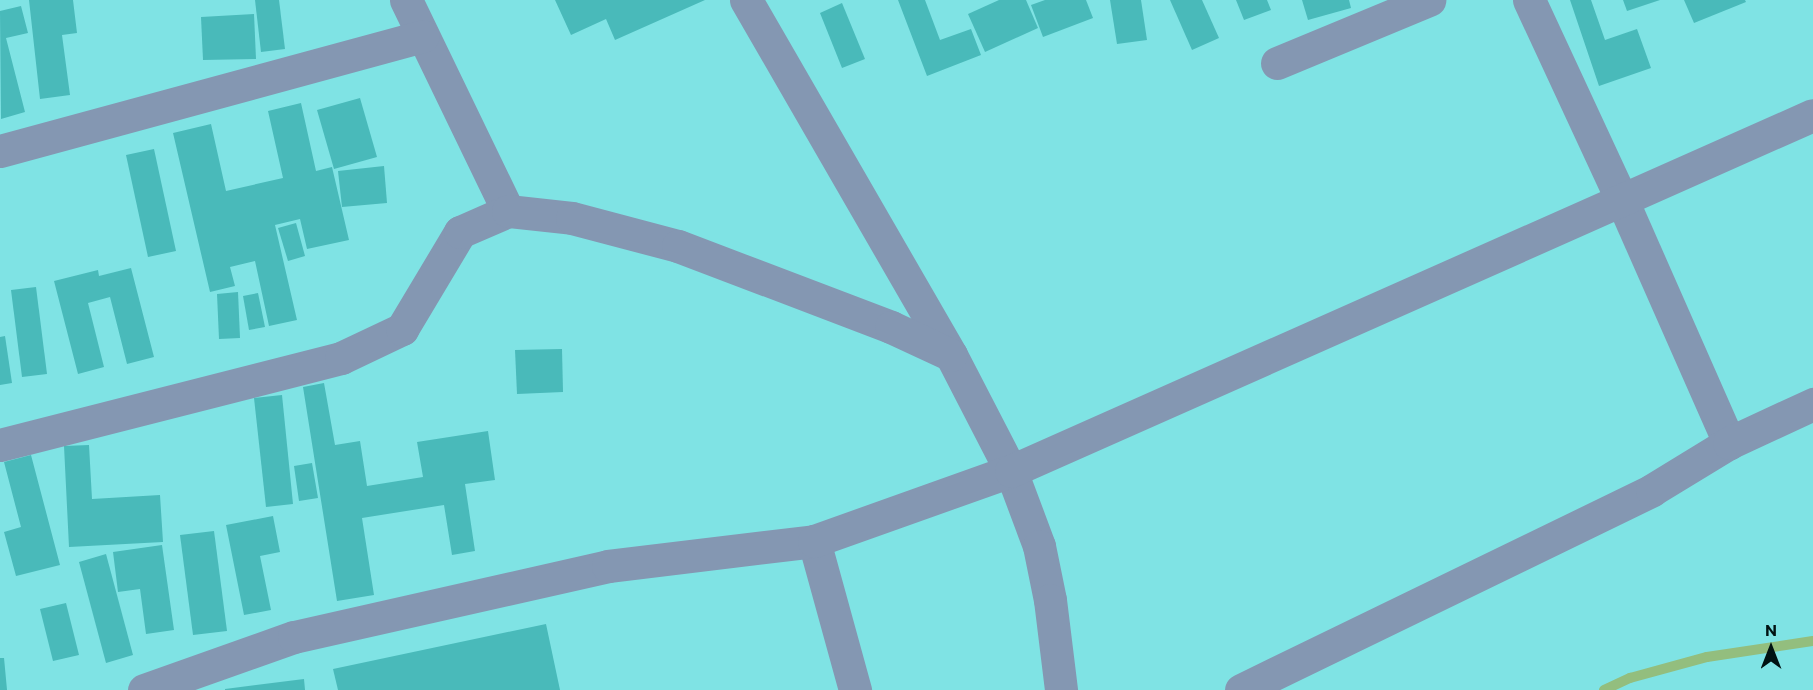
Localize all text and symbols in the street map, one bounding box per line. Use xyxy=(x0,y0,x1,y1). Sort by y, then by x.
north arrow xyxy=(1741,618,1801,678)
text: N xyxy=(1765,620,1777,639)

